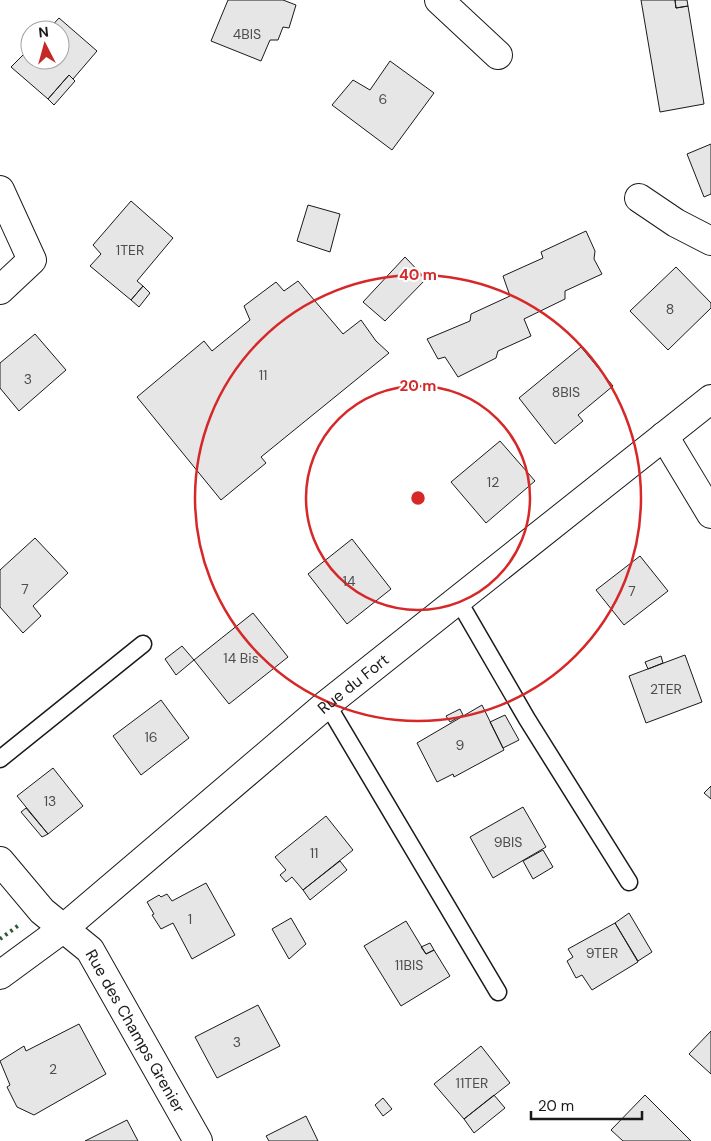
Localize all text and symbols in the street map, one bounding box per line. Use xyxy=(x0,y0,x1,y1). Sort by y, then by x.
north arrow xyxy=(20,20,70,70)
text: N xyxy=(38,23,50,42)
house number: 4BIS xyxy=(233,25,261,43)
house number: 6 xyxy=(379,90,387,108)
house number: 1TER xyxy=(116,241,144,259)
text: 40 m xyxy=(399,265,437,285)
house number: 8 xyxy=(666,300,674,318)
house number: 11 xyxy=(259,366,267,384)
house number: 3 xyxy=(24,370,32,388)
text: 20 m xyxy=(400,376,436,396)
house number: 8BIS xyxy=(552,383,580,401)
house number: 12 xyxy=(487,473,499,491)
centre of rings xyxy=(409,489,427,507)
house number: 14 xyxy=(343,572,356,590)
house number: 7 xyxy=(21,580,29,598)
house number: 7 xyxy=(628,582,636,600)
house number: 14 Bis xyxy=(223,649,259,667)
street label: Rue du Fort xyxy=(313,649,393,719)
house number: 2TER xyxy=(650,680,682,698)
house number: 16 xyxy=(144,728,158,746)
house number: 9 xyxy=(456,736,465,754)
house number: 13 xyxy=(44,792,56,810)
house number: 9BIS xyxy=(494,833,522,851)
house number: 11 xyxy=(310,844,318,862)
house number: 1 xyxy=(188,910,192,928)
house number: 9TER xyxy=(586,944,618,962)
street label: Rue des Champs Grenier xyxy=(81,946,190,1117)
house number: 11BIS xyxy=(395,956,423,974)
house number: 3 xyxy=(233,1033,241,1051)
house number: 2 xyxy=(49,1060,57,1078)
house number: 11TER xyxy=(456,1074,488,1092)
scale bar xyxy=(531,1088,642,1120)
text: 20 m xyxy=(538,1096,574,1116)

